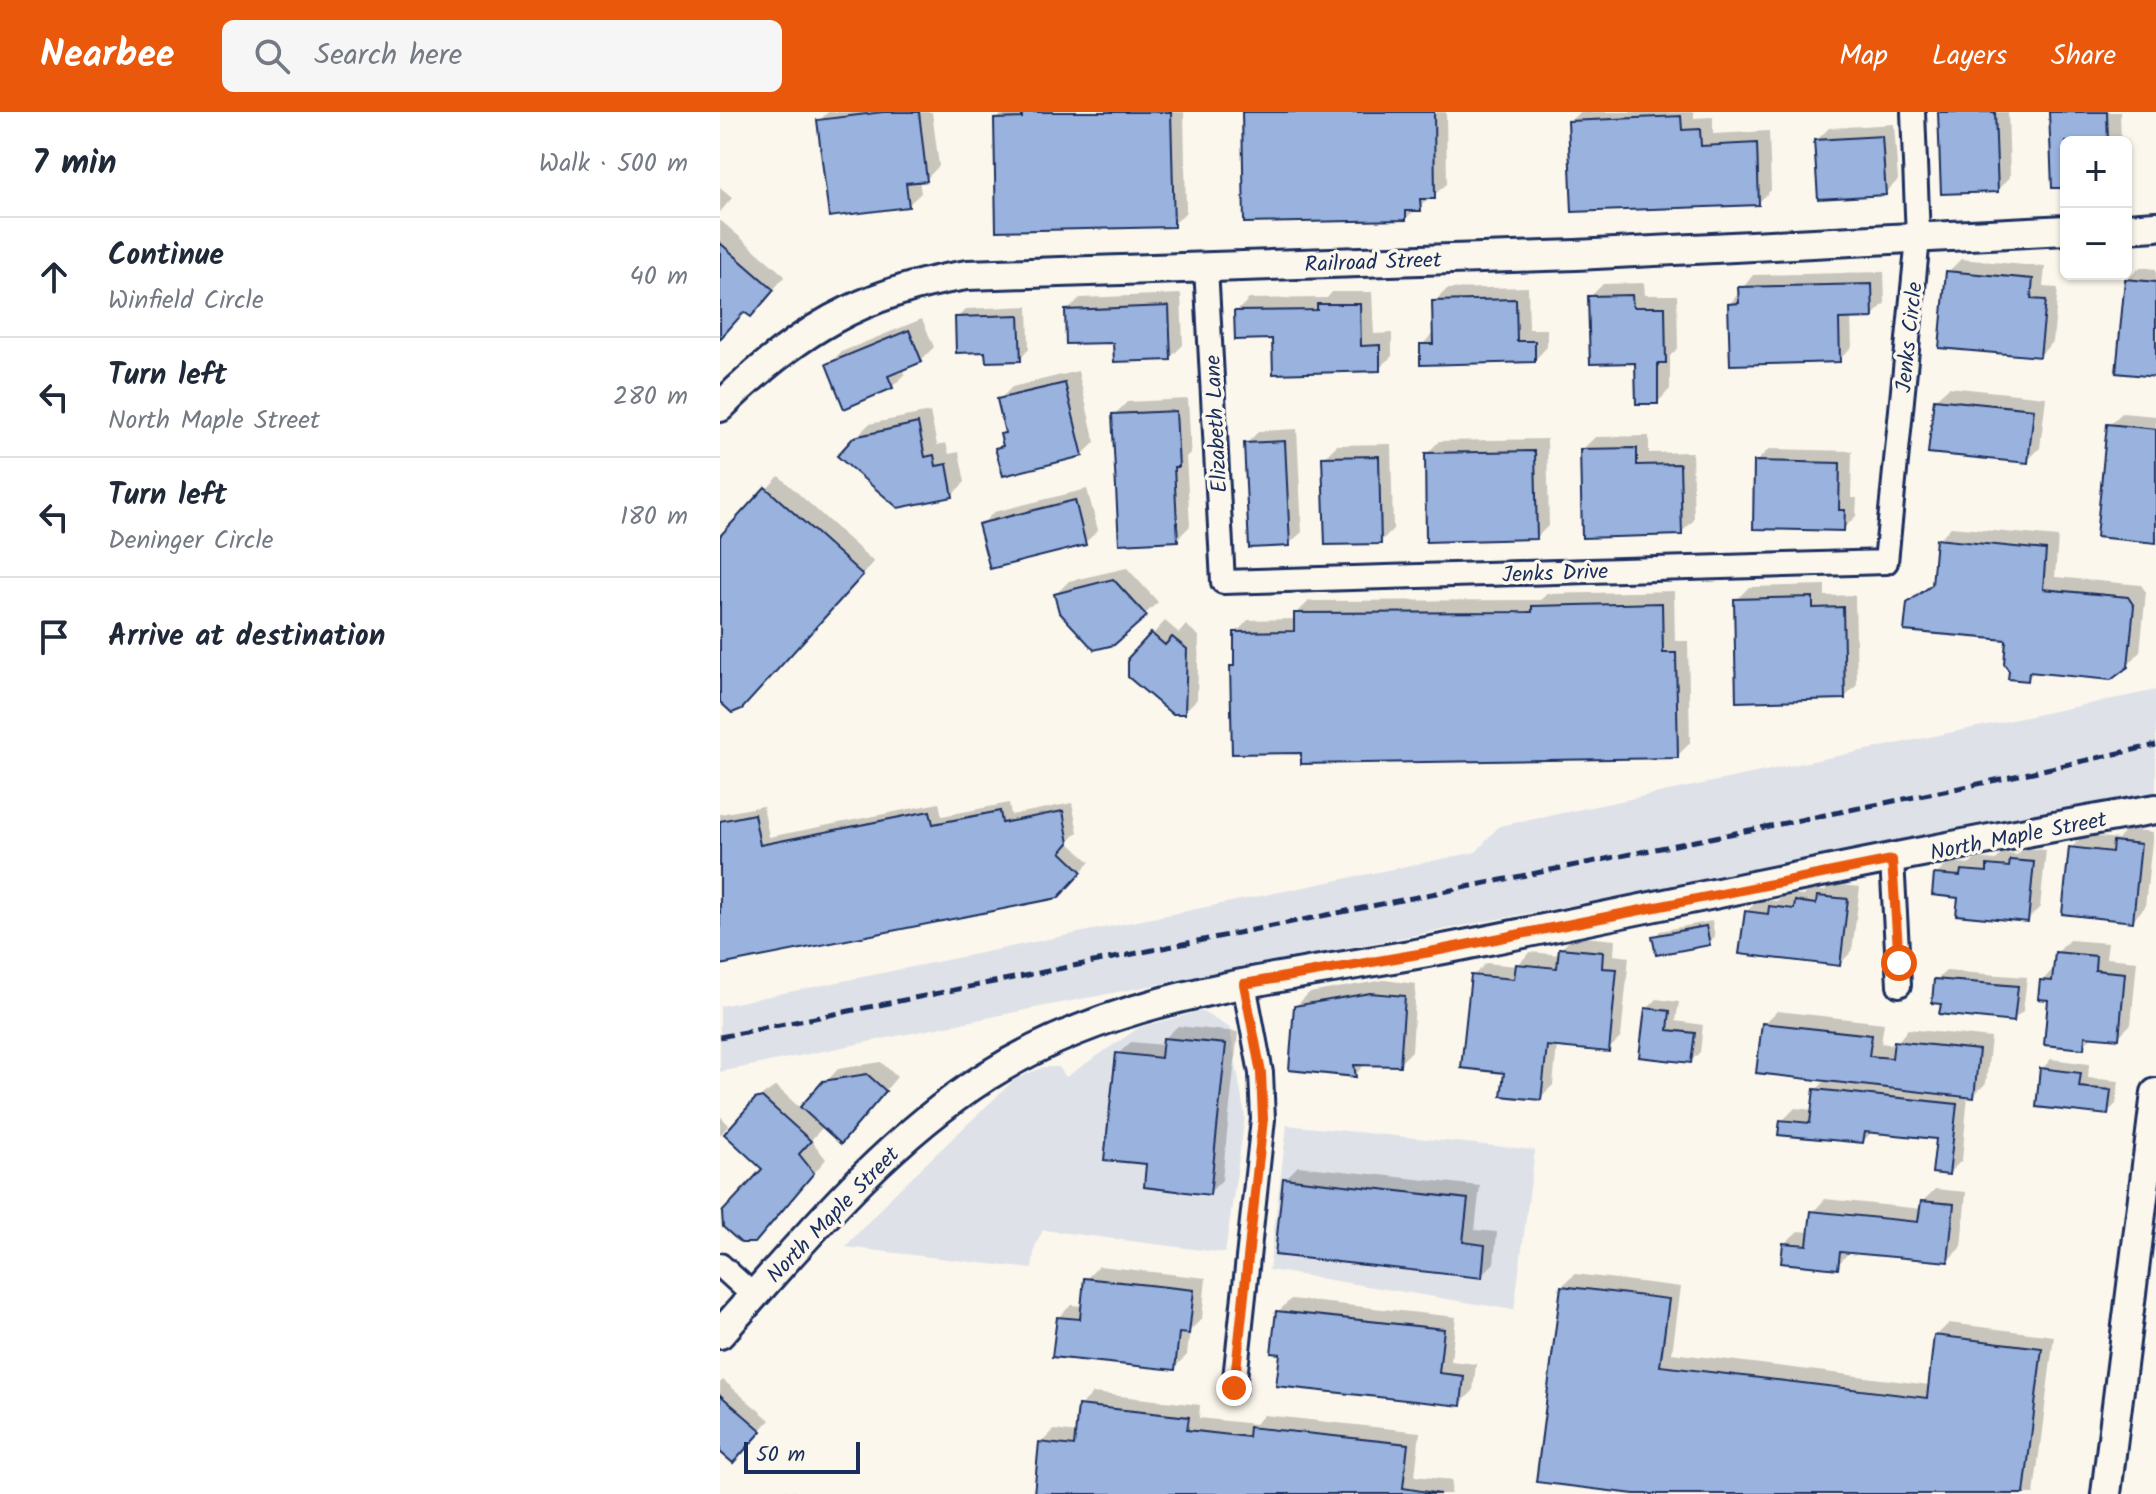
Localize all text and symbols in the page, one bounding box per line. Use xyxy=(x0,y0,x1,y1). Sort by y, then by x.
search box xyxy=(222,20,782,92)
text: Nearbee xyxy=(40,26,174,86)
text: Search here xyxy=(314,32,462,80)
icon: search xyxy=(250,34,294,78)
text: Map xyxy=(1839,34,1888,79)
text: Layers xyxy=(1932,34,2007,79)
text: Share xyxy=(2051,34,2116,79)
map controls xyxy=(2060,136,2132,280)
button: + xyxy=(2060,136,2132,208)
text: 7 min xyxy=(32,137,117,191)
text: Walk · 500 m xyxy=(539,143,688,185)
button: − xyxy=(2060,208,2132,280)
text: Continue xyxy=(108,232,224,280)
street label: Railroad Street xyxy=(1304,244,1443,283)
icon: ahead xyxy=(32,255,76,299)
text: 40 m xyxy=(630,256,688,298)
text: Winfield Circle xyxy=(108,280,264,322)
street label: Jenks Circle xyxy=(1887,280,1934,394)
text: Turn left xyxy=(108,352,227,400)
street label: Elizabeth Lane xyxy=(1196,354,1239,494)
icon: left xyxy=(32,375,76,419)
text: 280 m xyxy=(613,376,688,418)
text: North Maple Street xyxy=(108,400,320,442)
text: Turn left xyxy=(108,472,227,520)
icon: left xyxy=(32,495,76,539)
text: 180 m xyxy=(620,496,688,538)
text: Deninger Circle xyxy=(108,520,273,562)
street label: Jenks Drive xyxy=(1501,555,1609,594)
text: Arrive at destination xyxy=(108,613,385,661)
icon: arrive xyxy=(32,615,76,659)
street label: North Maple Street xyxy=(1927,803,2110,872)
route start xyxy=(1881,945,1917,981)
street label: North Maple Street xyxy=(759,1139,909,1292)
route end xyxy=(1216,1370,1252,1406)
scale bar xyxy=(744,1438,860,1474)
text: 50 m xyxy=(756,1438,805,1473)

